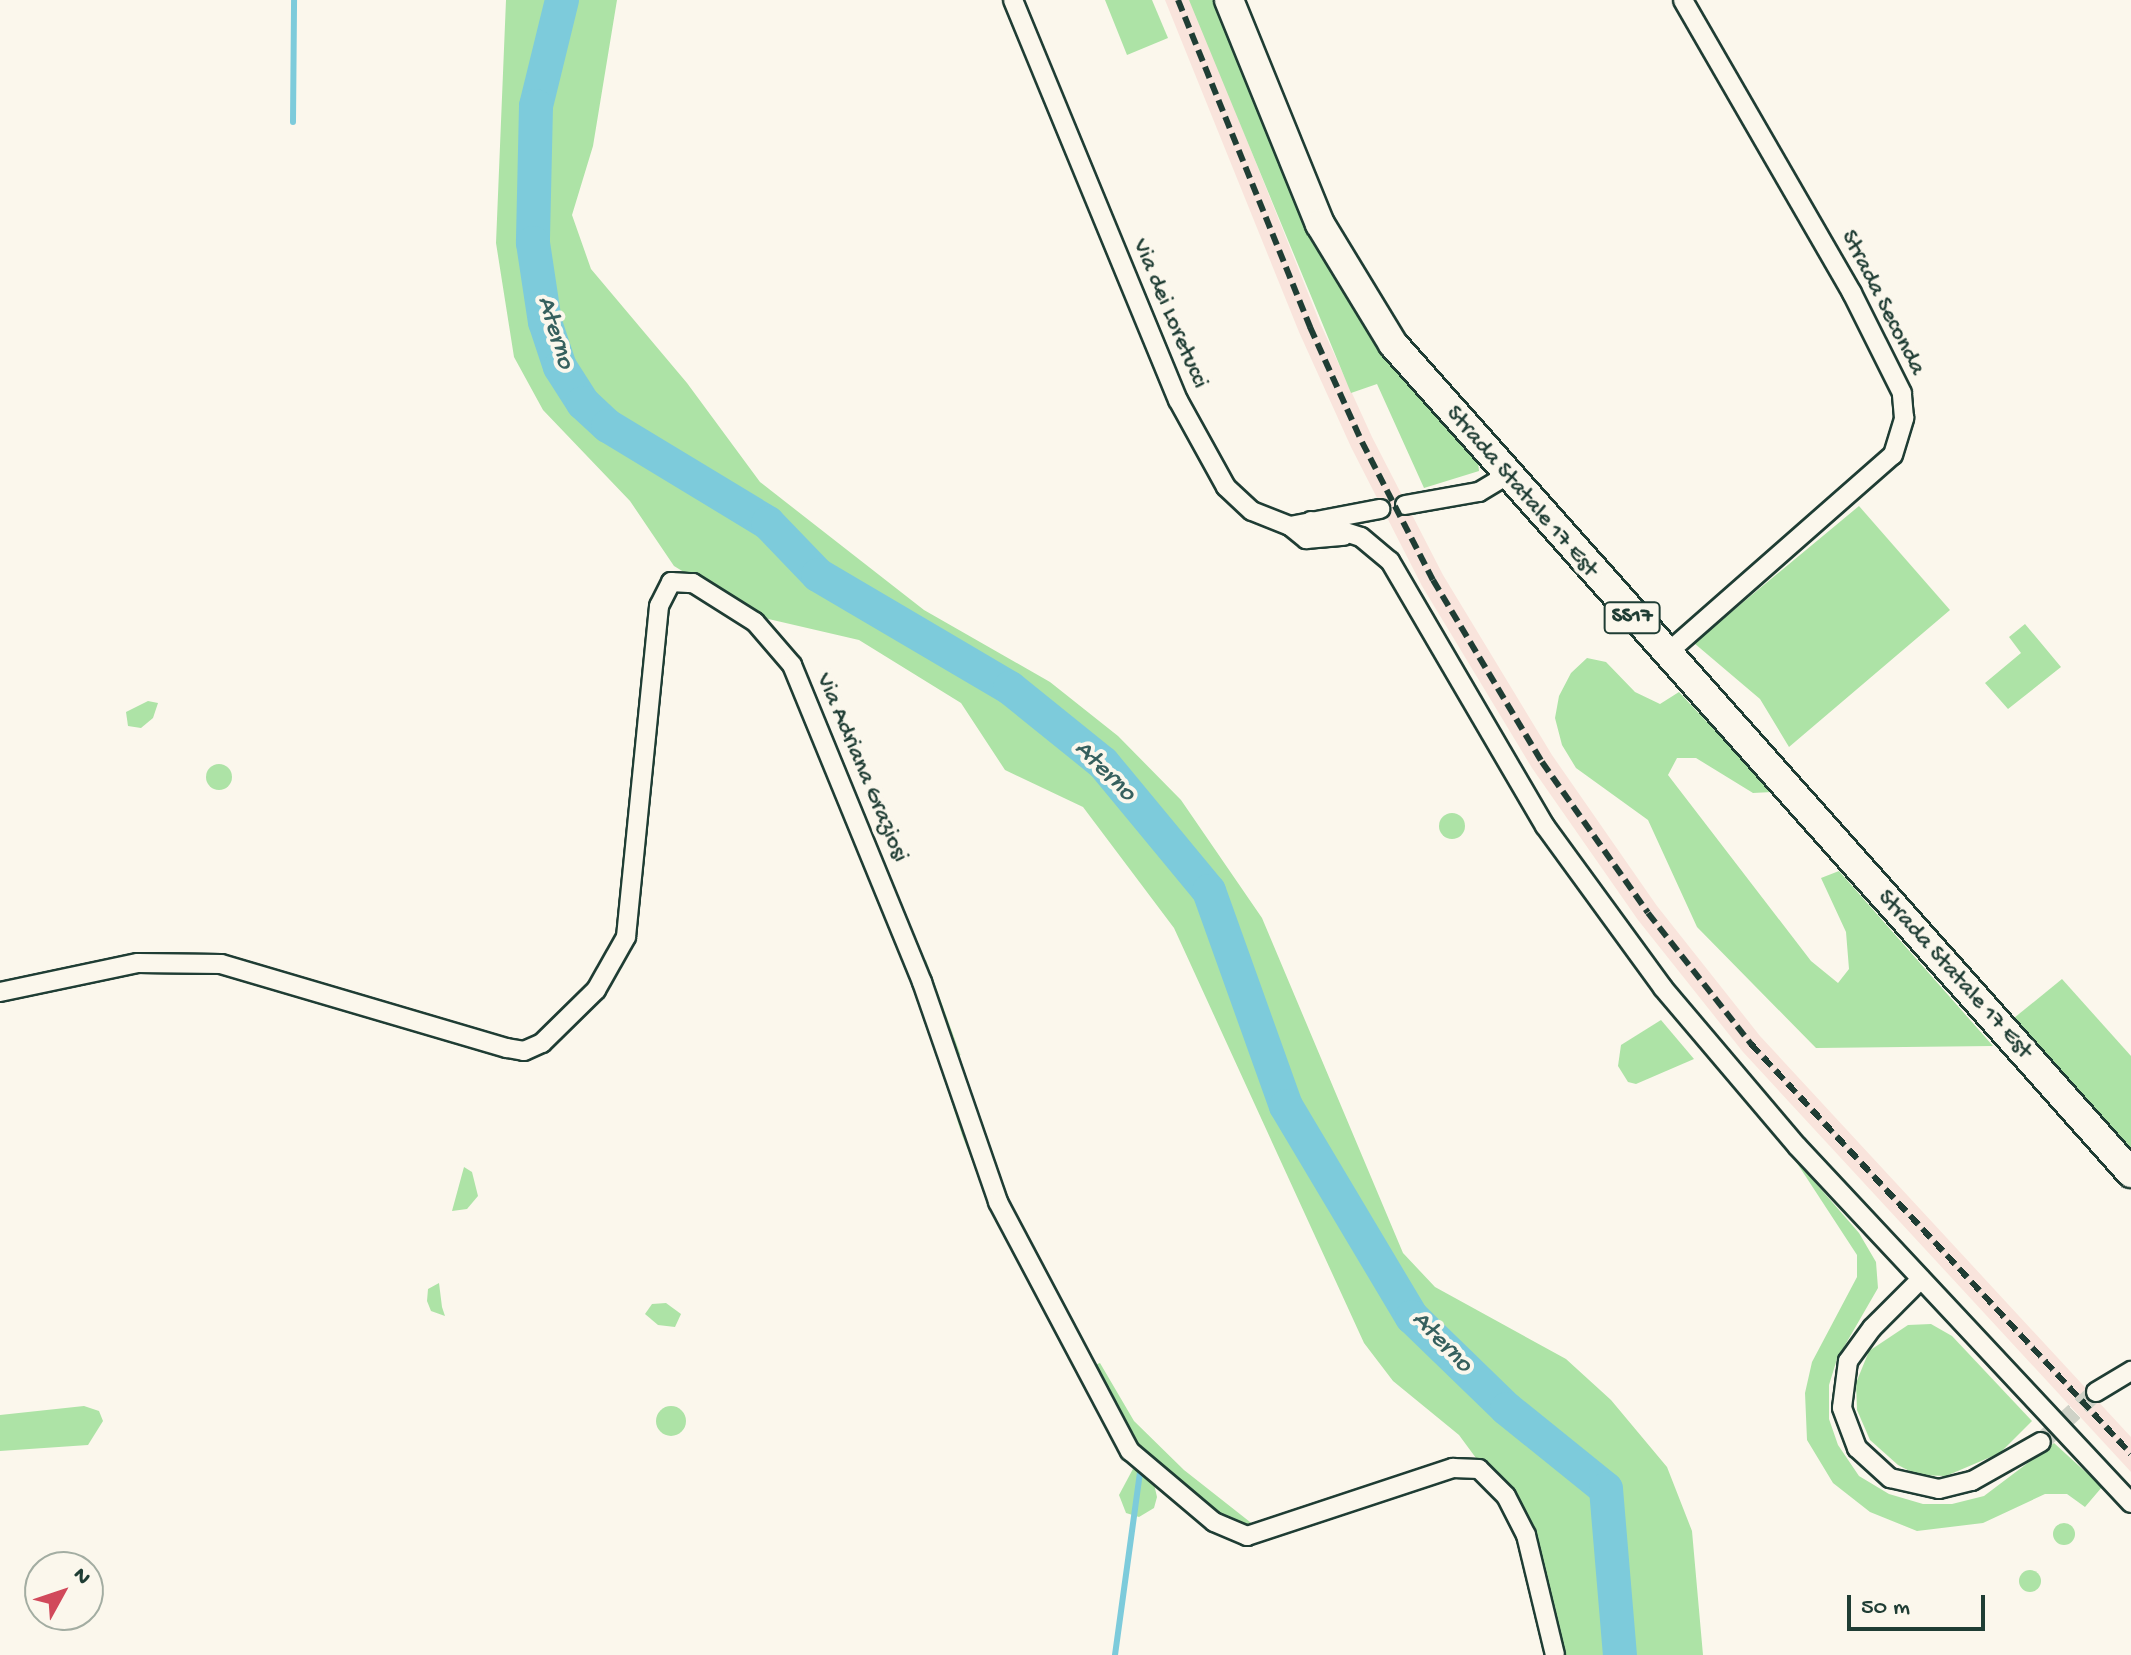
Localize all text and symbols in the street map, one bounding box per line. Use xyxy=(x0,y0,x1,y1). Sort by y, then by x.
street label: Strada Seconda xyxy=(1833,226,1931,380)
street label: Via dei Loretucci xyxy=(1125,235,1213,393)
water label: Aterno xyxy=(528,293,580,373)
street label: Strada Statale 17 Est xyxy=(1439,400,1603,584)
road number: SS17 xyxy=(1602,600,1662,636)
street label: Via Adriana Graziosi xyxy=(808,669,914,867)
water label: Aterno xyxy=(1067,735,1141,809)
street label: Strada Statale 17 Est xyxy=(1870,884,2038,1066)
water label: Aterno xyxy=(1404,1305,1478,1381)
north arrow xyxy=(24,1551,104,1631)
text: N xyxy=(66,1563,95,1591)
scale bar xyxy=(1851,1579,1989,1629)
text: 50 m xyxy=(1861,1594,1910,1623)

